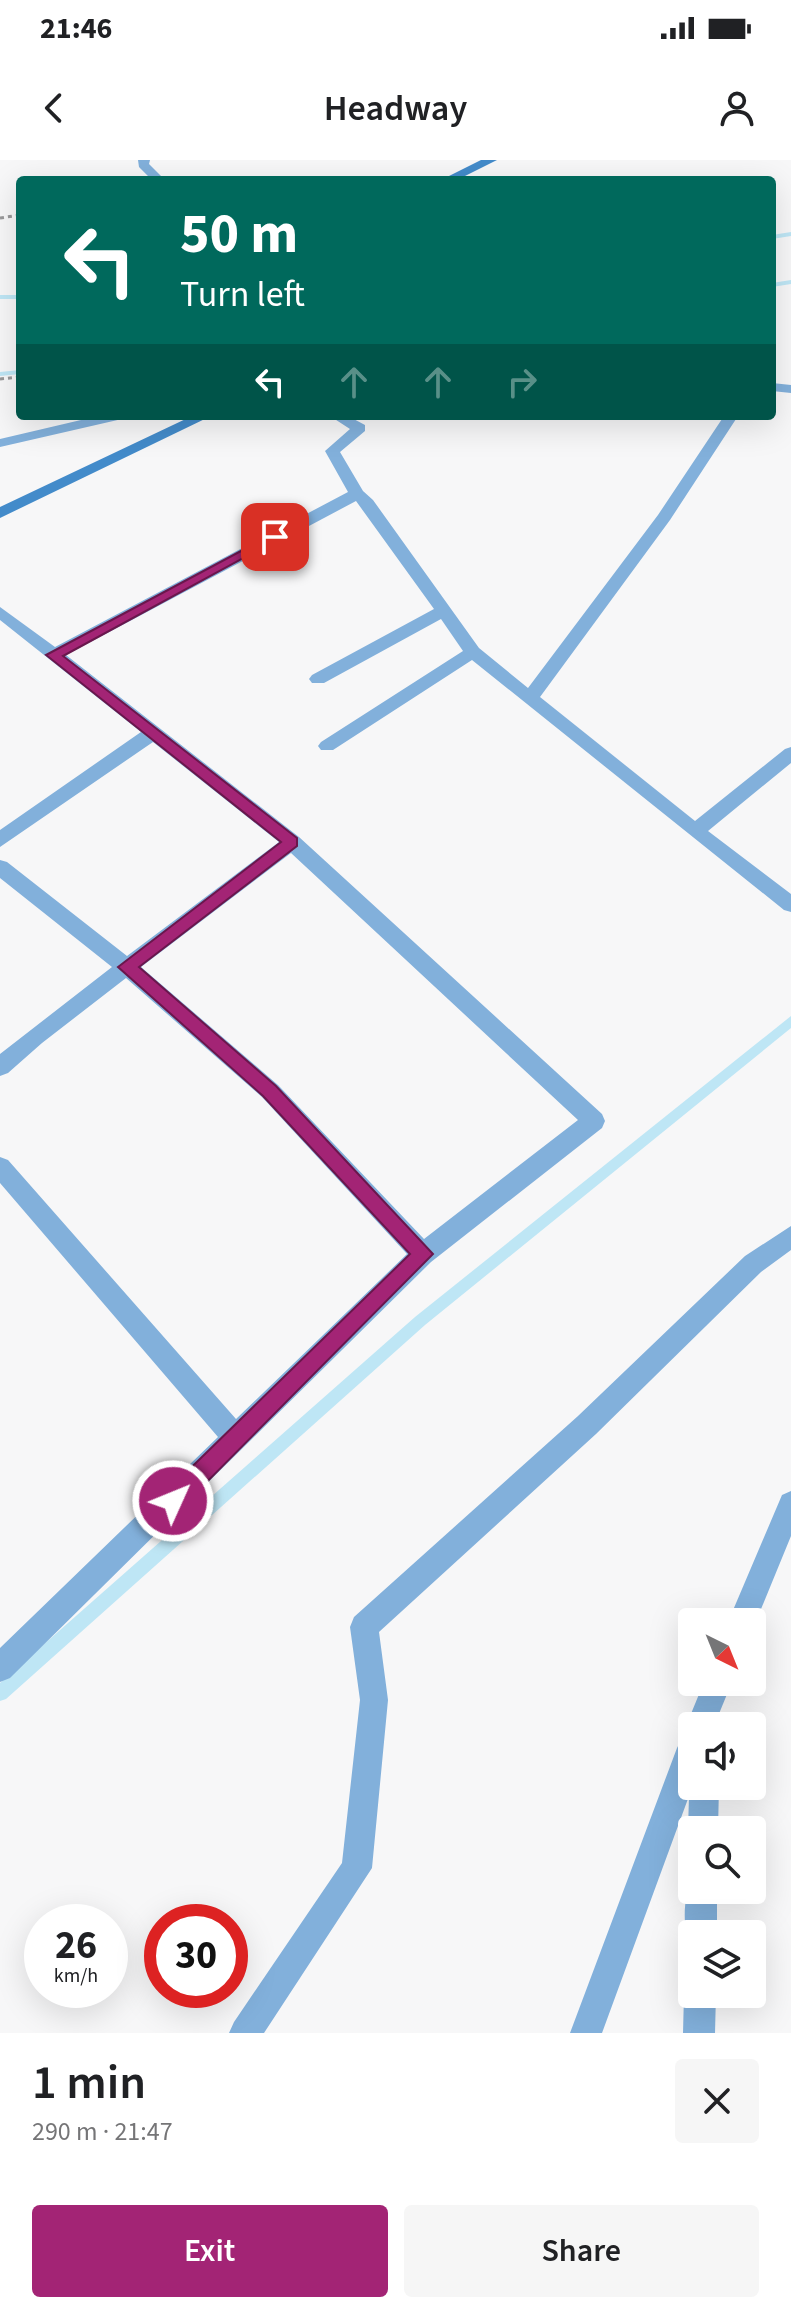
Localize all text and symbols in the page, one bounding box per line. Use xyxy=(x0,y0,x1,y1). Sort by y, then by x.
text: 21:46 xyxy=(40,7,112,50)
text: Headway xyxy=(324,83,467,134)
icon: back xyxy=(32,86,76,130)
icon: person xyxy=(715,86,759,130)
text: 50 m xyxy=(180,195,298,274)
icon: left xyxy=(48,208,152,312)
text: Turn left xyxy=(180,269,305,320)
icon: left xyxy=(248,360,292,404)
icon: ahead xyxy=(332,360,376,404)
icon: ahead xyxy=(416,360,460,404)
icon: right xyxy=(500,360,544,404)
pin xyxy=(241,503,309,571)
icon: arrive xyxy=(253,515,297,559)
position arrow xyxy=(131,1459,215,1543)
north arrow xyxy=(678,1608,766,1696)
map controls xyxy=(678,1608,766,2008)
button: sound xyxy=(678,1712,766,1800)
button: search xyxy=(678,1816,766,1904)
speed limit sign: 30 xyxy=(144,1904,248,2008)
text: 26 xyxy=(55,1917,97,1974)
button: layers xyxy=(678,1920,766,2008)
text: km/h xyxy=(54,1962,98,1990)
text: 1 min xyxy=(32,2049,146,2117)
button: close xyxy=(675,2059,759,2143)
text: 290 m · 21:47 xyxy=(32,2113,173,2150)
button: Exit xyxy=(32,2205,388,2297)
button: Share xyxy=(404,2205,759,2297)

